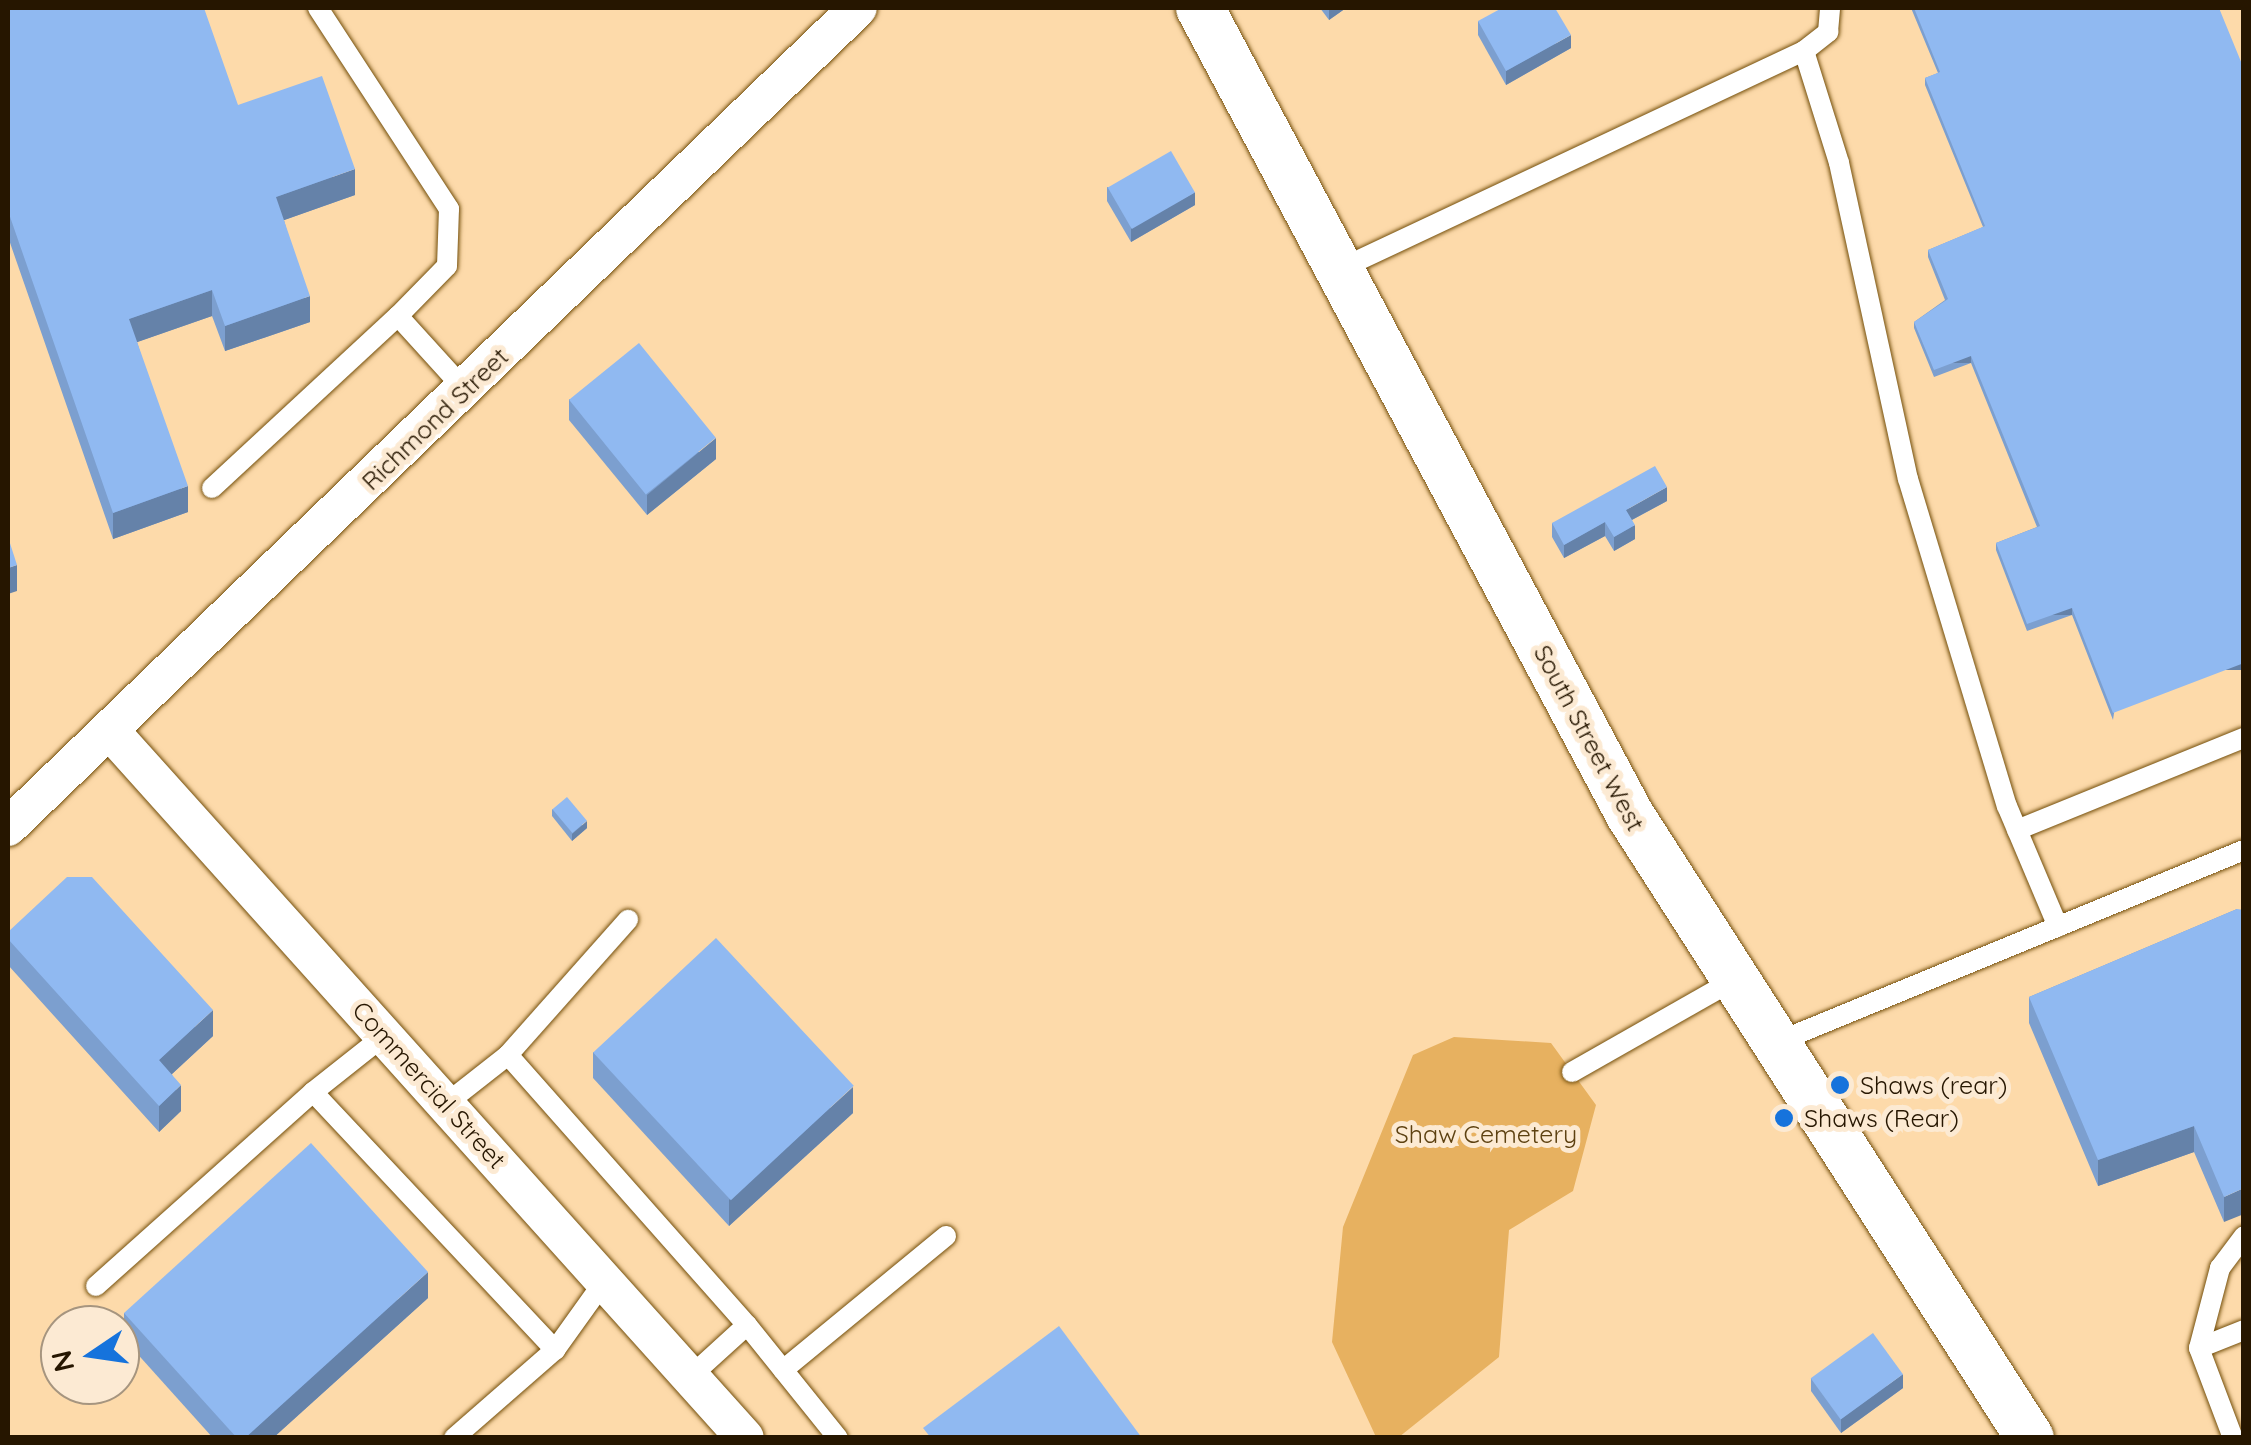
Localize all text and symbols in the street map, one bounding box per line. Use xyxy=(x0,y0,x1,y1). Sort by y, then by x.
street label: Richmond Street xyxy=(356,342,514,496)
street label: South Street West xyxy=(1527,640,1651,836)
street label: Commercial Street xyxy=(346,995,512,1175)
place label: Shaws (rear) xyxy=(1860,1070,2007,1100)
marker: Shaws (rear) xyxy=(1829,1074,1851,1096)
place label: Shaws (Rear) xyxy=(1804,1103,1959,1133)
marker: Shaws (Rear) xyxy=(1773,1107,1795,1129)
park label: Shaw Cemetery xyxy=(1395,1119,1577,1149)
north arrow xyxy=(40,1305,140,1405)
text: N xyxy=(43,1347,82,1375)

